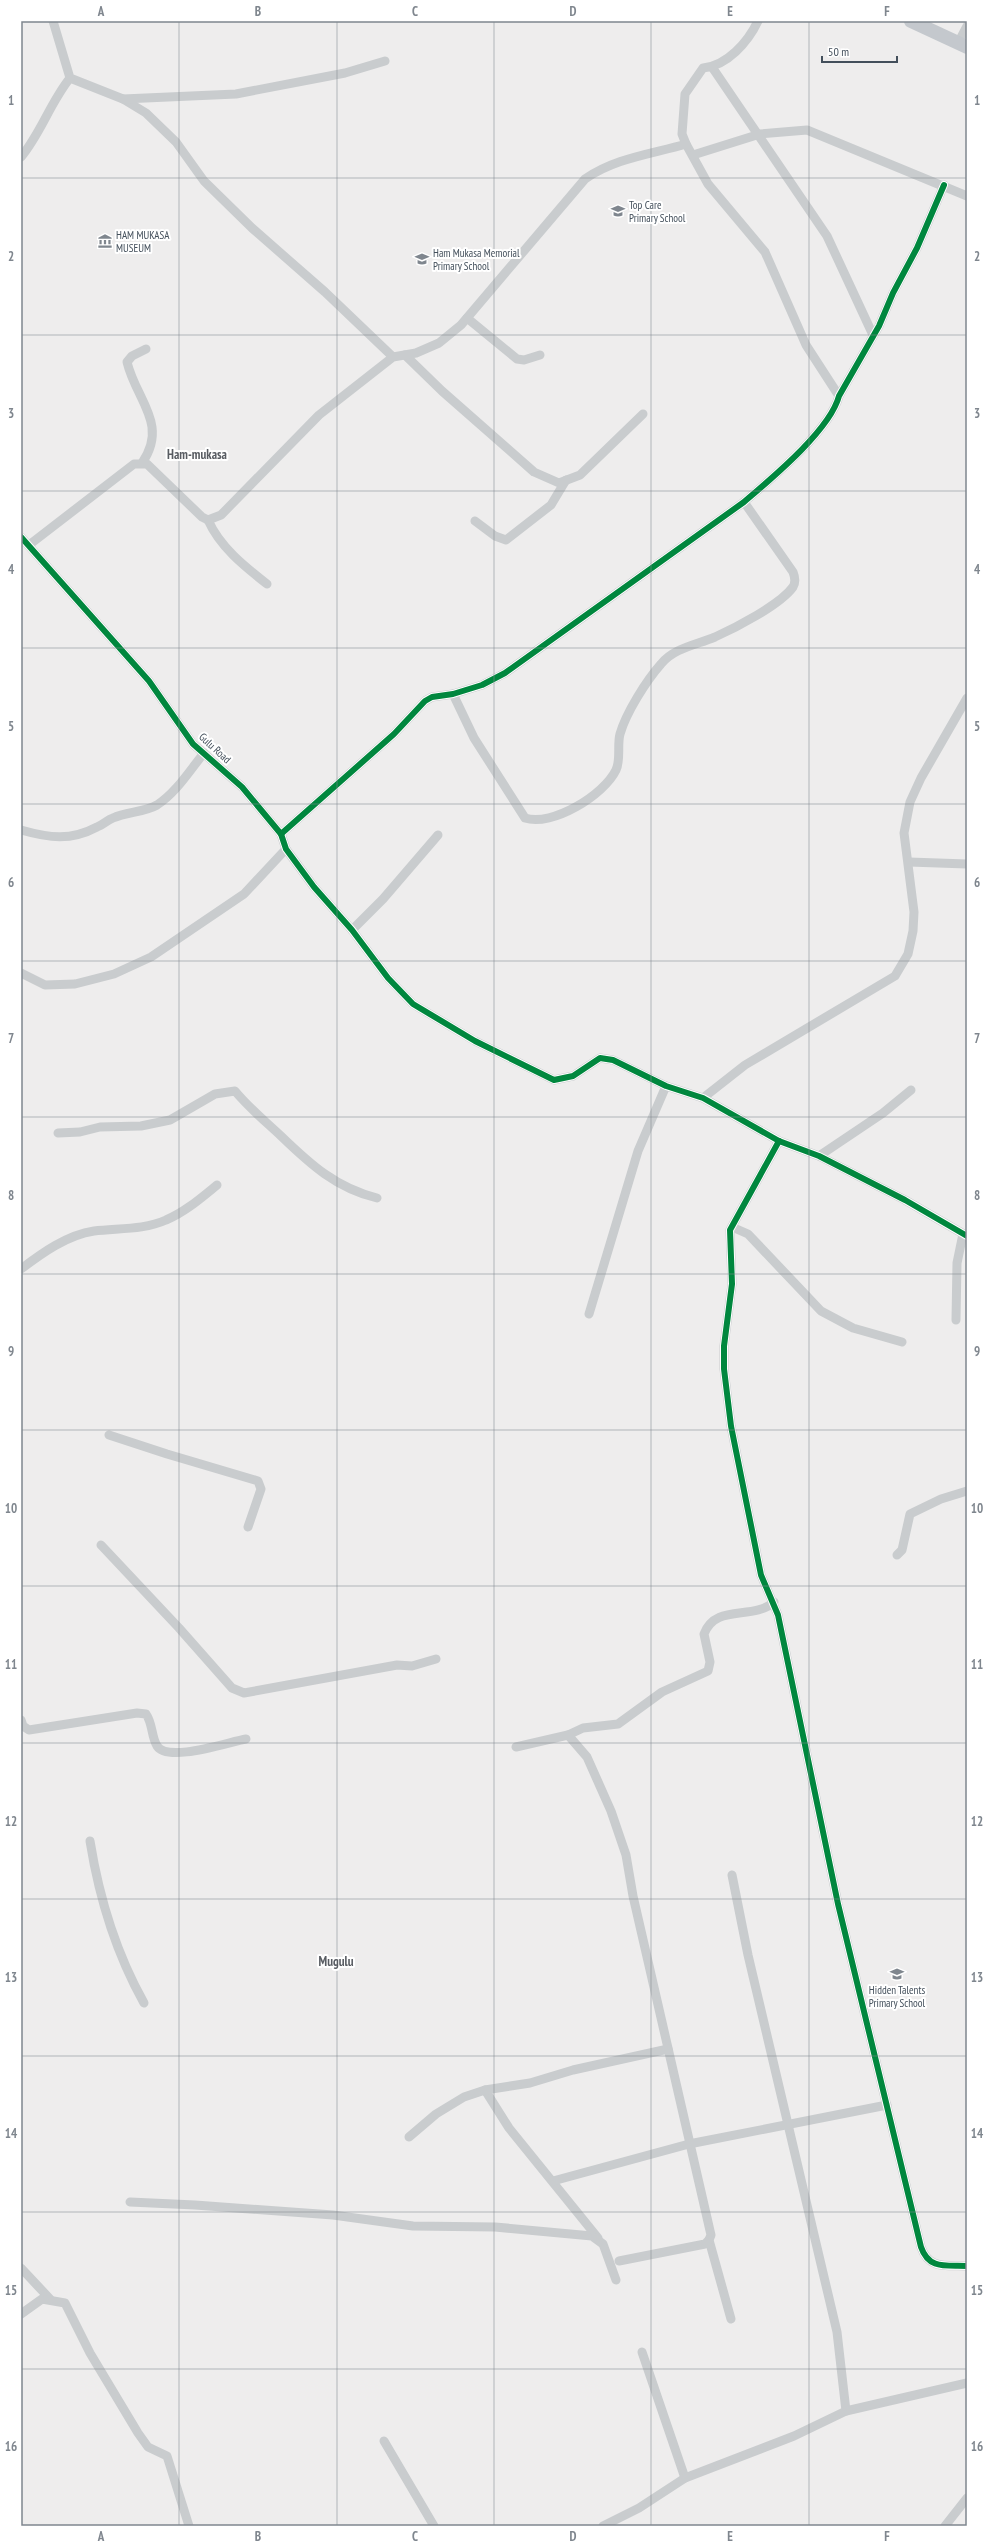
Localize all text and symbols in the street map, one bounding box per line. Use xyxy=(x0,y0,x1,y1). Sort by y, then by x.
text: A xyxy=(97,3,105,20)
text: B xyxy=(255,3,261,20)
text: C xyxy=(412,3,418,20)
text: D xyxy=(570,3,577,20)
text: E xyxy=(727,3,733,20)
text: F xyxy=(884,3,890,20)
scale bar xyxy=(822,38,897,64)
text: 50 m xyxy=(828,44,849,59)
text: 1 xyxy=(8,92,14,109)
text: 1 xyxy=(974,92,980,109)
place label: Top Care Primary School xyxy=(629,198,686,225)
school or university icon: Top Care Primary School xyxy=(610,203,626,219)
place label: HAM MUKASA MUSEUM xyxy=(116,228,170,255)
museum icon: HAM MUKASA MUSEUM xyxy=(97,233,113,249)
place label: Ham Mukasa Memorial Primary School xyxy=(433,246,520,273)
text: 2 xyxy=(8,248,14,265)
text: 2 xyxy=(974,248,980,265)
school or university icon: Ham Mukasa Memorial Primary School xyxy=(414,251,430,267)
text: 3 xyxy=(8,405,14,422)
text: 3 xyxy=(974,405,980,422)
district label: Ham-mukasa xyxy=(167,446,227,463)
text: 4 xyxy=(8,561,15,578)
text: 4 xyxy=(974,561,981,578)
text: 5 xyxy=(8,718,14,735)
text: 5 xyxy=(974,718,980,735)
street label: Gulu Road xyxy=(196,730,234,766)
text: 6 xyxy=(8,874,14,891)
text: 6 xyxy=(974,874,980,891)
text: 7 xyxy=(8,1030,14,1047)
text: 7 xyxy=(974,1030,980,1047)
text: 8 xyxy=(8,1187,14,1204)
text: 8 xyxy=(974,1187,980,1204)
text: 9 xyxy=(8,1343,14,1360)
text: 9 xyxy=(974,1343,980,1360)
text: 10 xyxy=(5,1500,17,1517)
text: 10 xyxy=(971,1500,983,1517)
text: 11 xyxy=(5,1656,17,1673)
text: 11 xyxy=(971,1656,983,1673)
text: 12 xyxy=(5,1813,17,1830)
text: 12 xyxy=(971,1813,983,1830)
district label: Mugulu xyxy=(319,1953,354,1970)
school or university icon: Hidden Talents Primary School xyxy=(889,1966,905,1982)
text: 13 xyxy=(5,1969,17,1986)
text: 13 xyxy=(971,1969,983,1986)
place label: Hidden Talents Primary School xyxy=(869,1983,926,2010)
text: 14 xyxy=(5,2125,18,2142)
text: 14 xyxy=(971,2125,984,2142)
text: 15 xyxy=(5,2282,17,2299)
text: 15 xyxy=(971,2282,983,2299)
text: 16 xyxy=(5,2438,17,2455)
text: 16 xyxy=(971,2438,983,2455)
text: A xyxy=(97,2528,105,2545)
text: B xyxy=(255,2528,261,2545)
text: C xyxy=(412,2528,418,2545)
text: D xyxy=(570,2528,577,2545)
text: E xyxy=(727,2528,733,2545)
text: F xyxy=(884,2528,890,2545)

